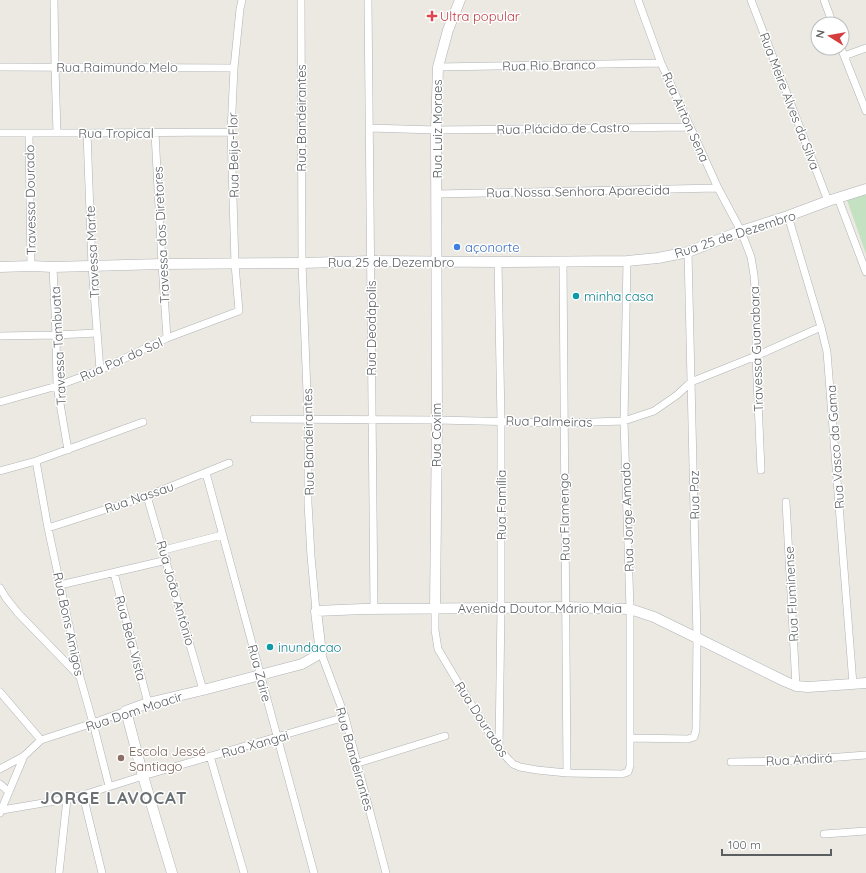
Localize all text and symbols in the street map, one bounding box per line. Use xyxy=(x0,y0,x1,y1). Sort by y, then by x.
place label: Ultra popular xyxy=(440,8,520,24)
marker: Ultra popular xyxy=(427,11,437,21)
north arrow xyxy=(810,16,850,56)
text: N xyxy=(813,29,828,39)
street label: Rua Meire Alves da Silva xyxy=(756,30,824,172)
street label: Rua Rio Branco xyxy=(502,56,596,74)
street label: Rua Raimundo Melo xyxy=(56,59,178,75)
street label: Rua Bandeirantes xyxy=(293,64,309,172)
street label: Rua Airton Sena xyxy=(659,69,713,165)
street label: Rua Luiz Moraes xyxy=(429,79,445,179)
street label: Rua Beija-Flor xyxy=(224,112,242,198)
street label: Rua Plácido de Castro xyxy=(496,119,630,137)
street label: Rua Tropical xyxy=(78,125,154,141)
street label: Travessa Dourado xyxy=(21,144,39,255)
street label: Travessa dos Diretores xyxy=(149,166,173,304)
street label: Rua Nossa Senhora Aparecida xyxy=(486,181,670,201)
street label: Travessa Marte xyxy=(82,205,102,299)
street label: Rua 25 de Dezembro xyxy=(672,207,798,261)
place label: açonorte xyxy=(465,239,520,255)
marker: açonorte xyxy=(452,242,462,252)
street label: Rua 25 de Dezembro xyxy=(328,254,454,270)
street label: Rua Deodápolis xyxy=(363,280,379,376)
street label: Travessa Tambuata xyxy=(47,286,69,406)
street label: Travessa Guanabara xyxy=(746,286,766,412)
place label: minha casa xyxy=(584,288,654,304)
marker: minha casa xyxy=(571,291,581,301)
street label: Rua Por do Sol xyxy=(77,334,165,384)
street label: Rua Vasco da Gama xyxy=(823,385,847,509)
street label: Rua Bandeirantes xyxy=(299,388,317,496)
street label: Rua Coxim xyxy=(428,403,444,467)
street label: Rua Palmeiras xyxy=(505,412,593,430)
street label: Rua Jorge Amado xyxy=(617,462,637,572)
street label: Rua Família xyxy=(493,470,509,540)
street label: Rua Paz xyxy=(686,470,702,520)
street label: Rua Flamengo xyxy=(555,473,573,561)
street label: Rua Nassau xyxy=(102,478,176,516)
street label: Rua João Antônio xyxy=(153,539,199,647)
street label: Rua Fluminense xyxy=(781,546,801,642)
street label: Rua Bons Amigos xyxy=(50,571,88,677)
street label: Rua Bela Vista xyxy=(112,594,150,682)
street label: Avenida Doutor Mário Maia xyxy=(458,600,622,616)
place label: inundacao xyxy=(278,639,342,655)
marker: inundacao xyxy=(265,642,275,652)
street label: Rua Zaire xyxy=(245,643,275,703)
street label: Rua Dourados xyxy=(452,678,512,760)
street label: Rua Dom Moacir xyxy=(83,688,185,734)
street label: Rua Bandeirantes xyxy=(333,705,377,813)
street label: Rua Xangai xyxy=(219,727,291,761)
place label: Escola Jessé Santiago xyxy=(129,743,206,774)
street label: Rua Andirá xyxy=(765,749,833,769)
marker: Escola Jessé Santiago xyxy=(116,753,126,763)
district label: JORGE LAVOCAT xyxy=(40,787,188,808)
scale bar xyxy=(722,831,831,857)
text: 100 m xyxy=(728,837,761,852)

